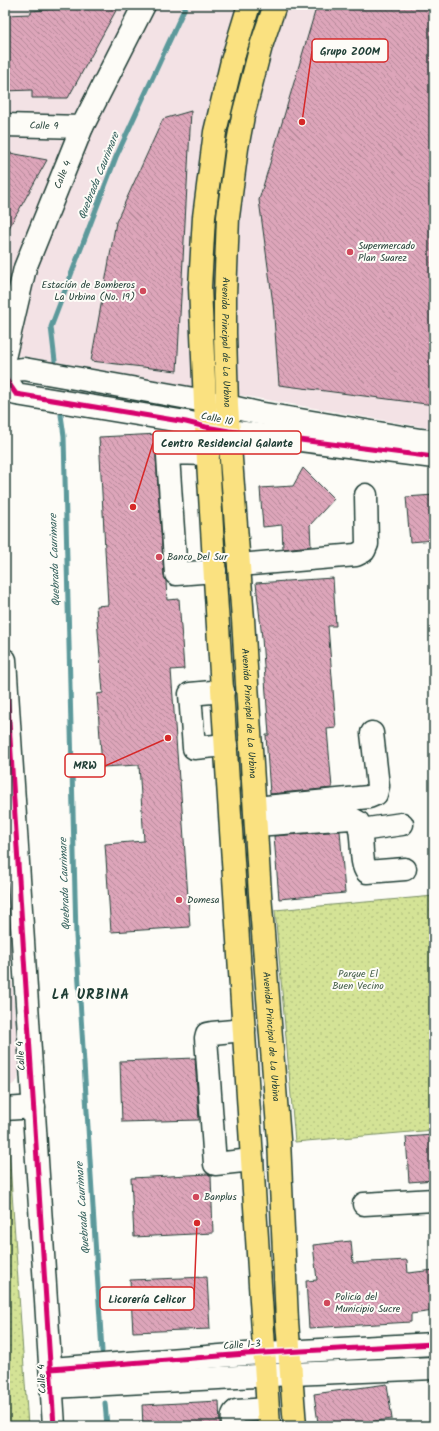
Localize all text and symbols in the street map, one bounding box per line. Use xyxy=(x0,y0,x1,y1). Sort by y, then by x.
callout: Grupo ZOOM xyxy=(312,39,388,62)
text: Grupo ZOOM xyxy=(320,43,381,61)
street label: Calle 9 xyxy=(29,118,59,134)
water label: Quebrada Caurimare xyxy=(73,129,125,222)
street label: Calle 4 xyxy=(50,157,76,191)
place label: Supermercado Plan Suarez xyxy=(358,238,416,266)
marker: Supermercado Plan Suarez xyxy=(345,247,355,257)
place label: Estación de Bomberos La Urbina (No. 19) xyxy=(41,277,136,305)
street label: Avenida Principal de La Urbina xyxy=(217,277,235,408)
marker: Estación de Bomberos La Urbina (No. 19) xyxy=(138,286,148,296)
street label: Calle 10 xyxy=(200,408,234,430)
callout: Centro Residencial Galante xyxy=(153,431,301,454)
text: Centro Residencial Galante xyxy=(161,435,294,453)
water label: Quebrada Caurimare xyxy=(44,512,66,607)
place label: Banco Del Sur xyxy=(167,549,228,565)
marker: Banco Del Sur xyxy=(154,552,164,562)
street label: Avenida Principal de La Urbina xyxy=(237,648,261,779)
callout: MRW xyxy=(65,754,105,777)
text: MRW xyxy=(73,757,97,775)
water label: Quebrada Caurimare xyxy=(54,836,76,931)
place label: Domesa xyxy=(187,892,220,908)
marker: Domesa xyxy=(174,895,184,905)
park label: Parque El Buen Vecino xyxy=(332,966,384,994)
street label: Avenida Principal de La Urbina xyxy=(258,971,284,1102)
district label: LA URBINA xyxy=(52,984,130,1006)
street label: Calle 4 xyxy=(12,1040,30,1071)
water label: Quebrada Caurimare xyxy=(71,1160,95,1255)
place label: Banplus xyxy=(204,1189,237,1205)
marker: Banplus xyxy=(191,1192,201,1202)
callout: Licorería Celicor xyxy=(100,1287,194,1310)
place label: Policía del Municipio Sucre xyxy=(335,1289,401,1317)
text: Licorería Celicor xyxy=(108,1291,187,1309)
marker: Policía del Municipio Sucre xyxy=(322,1298,332,1308)
street label: Calle 1-3 xyxy=(223,1336,262,1354)
street label: Calle 4 xyxy=(33,1363,51,1394)

